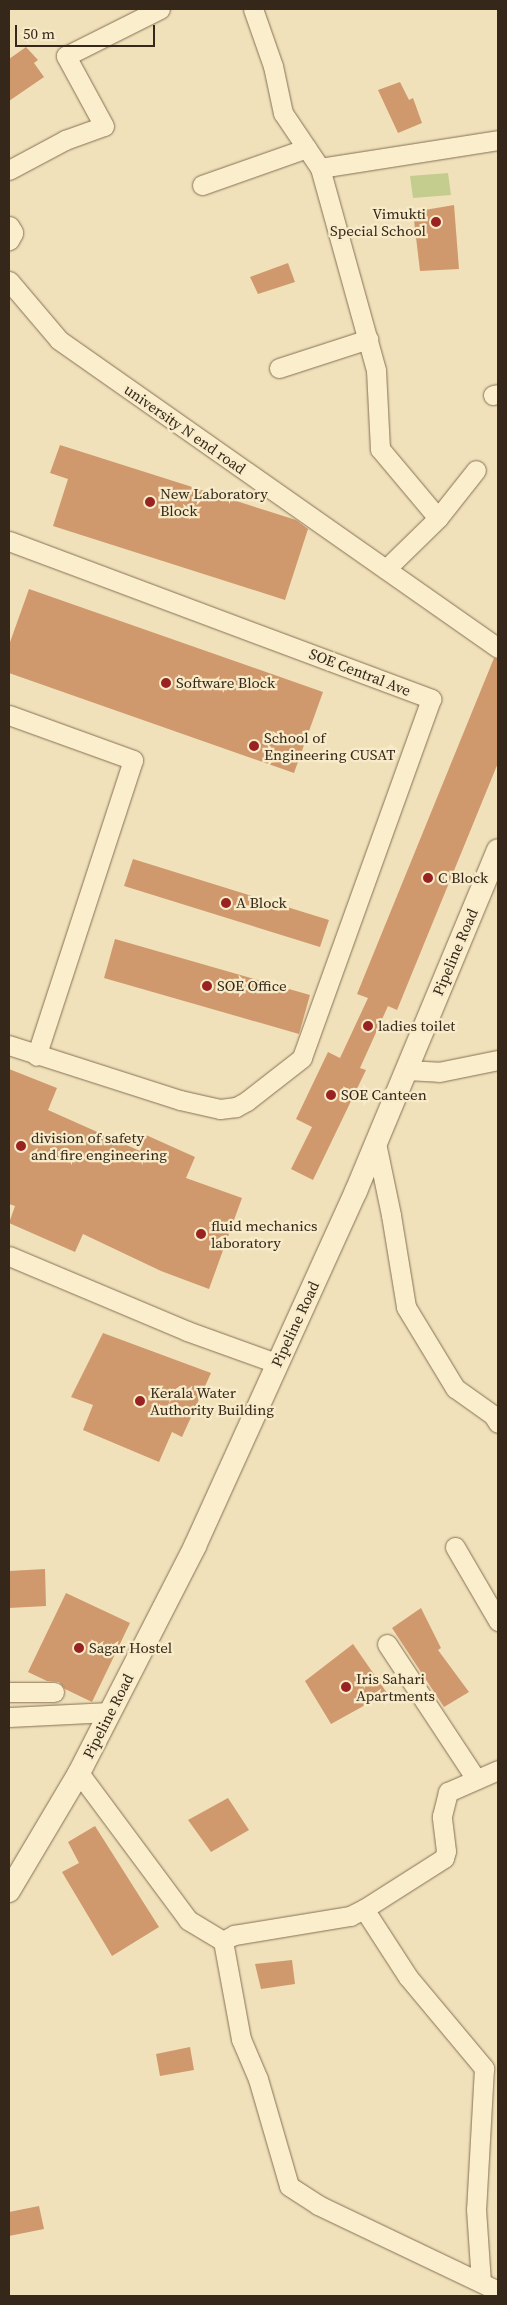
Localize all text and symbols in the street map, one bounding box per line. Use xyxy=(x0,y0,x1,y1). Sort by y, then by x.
scale bar xyxy=(18,15,158,47)
text: 50 m xyxy=(23,23,55,44)
place label: Vimukti Special School xyxy=(330,204,426,239)
marker: Vimukti Special School xyxy=(430,216,442,228)
street label: university N end road xyxy=(121,380,249,478)
place label: New Laboratory Block xyxy=(160,484,268,519)
marker: New Laboratory Block xyxy=(144,496,156,508)
street label: SOE Central Ave xyxy=(307,644,413,700)
place label: Software Block xyxy=(176,674,275,692)
marker: Software Block xyxy=(160,677,172,689)
place label: School of Engineering CUSAT xyxy=(264,728,395,763)
marker: School of Engineering CUSAT xyxy=(248,740,260,752)
place label: C Block xyxy=(438,869,488,887)
marker: C Block xyxy=(422,872,434,884)
place label: A Block xyxy=(236,894,287,912)
marker: A Block xyxy=(220,897,232,909)
street label: Pipeline Road xyxy=(429,906,481,998)
place label: SOE Office xyxy=(217,977,287,995)
marker: SOE Office xyxy=(201,980,213,992)
place label: ladies toilet xyxy=(378,1017,455,1035)
marker: ladies toilet xyxy=(362,1020,374,1032)
place label: SOE Canteen xyxy=(341,1086,427,1104)
marker: SOE Canteen xyxy=(325,1089,337,1101)
place label: division of safety and fire engineering xyxy=(31,1128,167,1163)
marker: division of safety and fire engineering xyxy=(15,1140,27,1152)
place label: fluid mechanics laboratory xyxy=(211,1216,318,1251)
marker: fluid mechanics laboratory xyxy=(195,1228,207,1240)
street label: Pipeline Road xyxy=(267,1278,323,1370)
place label: Kerala Water Authority Building xyxy=(150,1383,274,1418)
marker: Kerala Water Authority Building xyxy=(134,1395,146,1407)
place label: Sagar Hostel xyxy=(89,1639,172,1657)
marker: Sagar Hostel xyxy=(73,1642,85,1654)
place label: Iris Sahari Apartments xyxy=(356,1669,435,1704)
street label: Pipeline Road xyxy=(79,1671,137,1761)
marker: Iris Sahari Apartments xyxy=(340,1681,352,1693)

